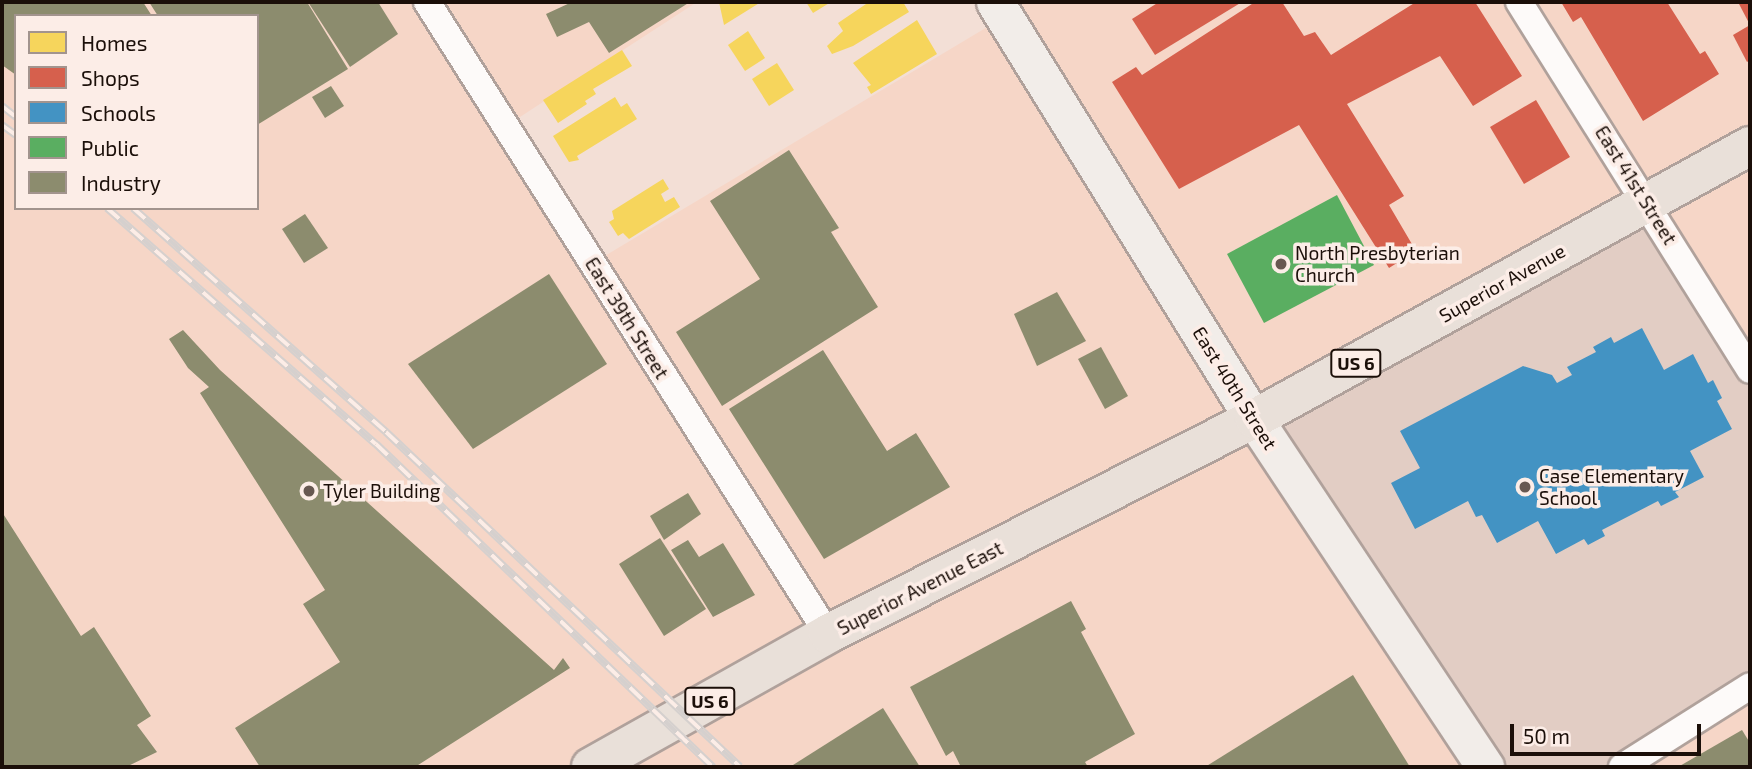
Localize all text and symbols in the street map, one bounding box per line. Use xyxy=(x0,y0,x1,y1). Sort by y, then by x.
legend xyxy=(14,14,259,210)
text: Homes xyxy=(81,30,147,55)
text: Shops xyxy=(81,65,140,90)
text: Schools xyxy=(81,100,156,125)
street label: East 41st Street xyxy=(1590,122,1682,248)
text: Public xyxy=(81,135,139,160)
text: Industry xyxy=(81,170,161,195)
street label: Superior Avenue xyxy=(1435,239,1569,327)
place label: North Presbyterian Church xyxy=(1295,242,1460,286)
street label: East 39th Street xyxy=(581,253,673,383)
marker: North Presbyterian Church xyxy=(1273,256,1289,272)
street label: East 40th Street xyxy=(1188,322,1282,454)
road number: US 6 xyxy=(1330,348,1382,377)
place label: Case Elementary School xyxy=(1539,465,1684,509)
marker: Case Elementary School xyxy=(1517,479,1533,495)
place label: Tyler Building xyxy=(323,480,441,502)
marker: Tyler Building xyxy=(301,483,317,499)
street label: Superior Avenue East xyxy=(833,536,1007,640)
road number: US 6 xyxy=(684,686,736,716)
scale bar xyxy=(1514,710,1705,754)
text: 50 m xyxy=(1523,723,1570,748)

